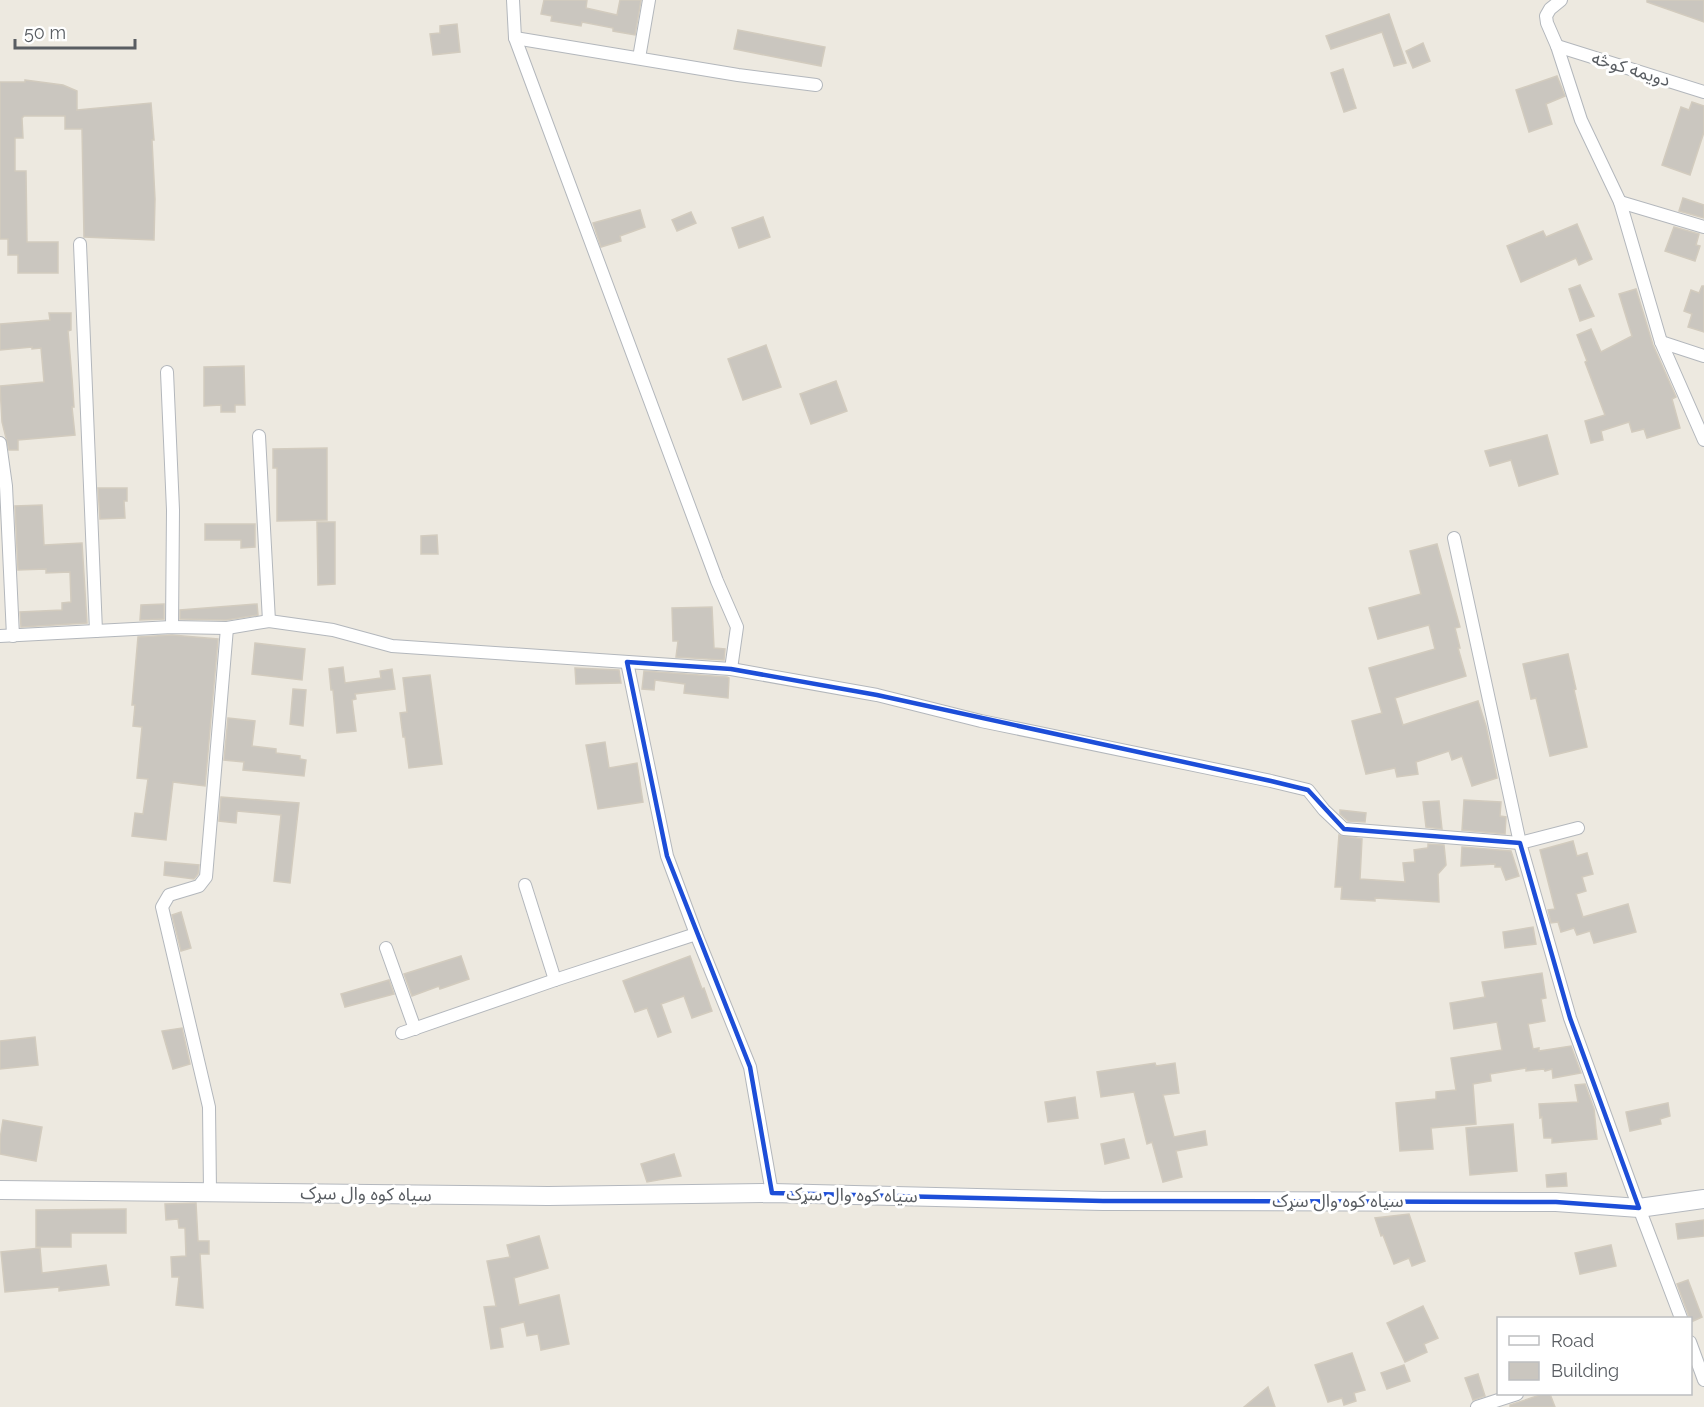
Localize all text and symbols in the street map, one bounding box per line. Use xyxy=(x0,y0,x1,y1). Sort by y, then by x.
scale bar xyxy=(15,12,135,50)
text: 50 m xyxy=(24,22,66,43)
street label: دویمه کوڅه xyxy=(1589,47,1673,91)
street label: سیاه کوه وال سړک xyxy=(300,1182,432,1206)
street label: سیاه کوه وال سړک xyxy=(786,1183,918,1207)
street label: سیاه کوه وال سړک xyxy=(1272,1190,1404,1212)
legend xyxy=(1497,1317,1692,1395)
text: Road xyxy=(1551,1330,1594,1351)
text: Building xyxy=(1551,1360,1619,1381)

